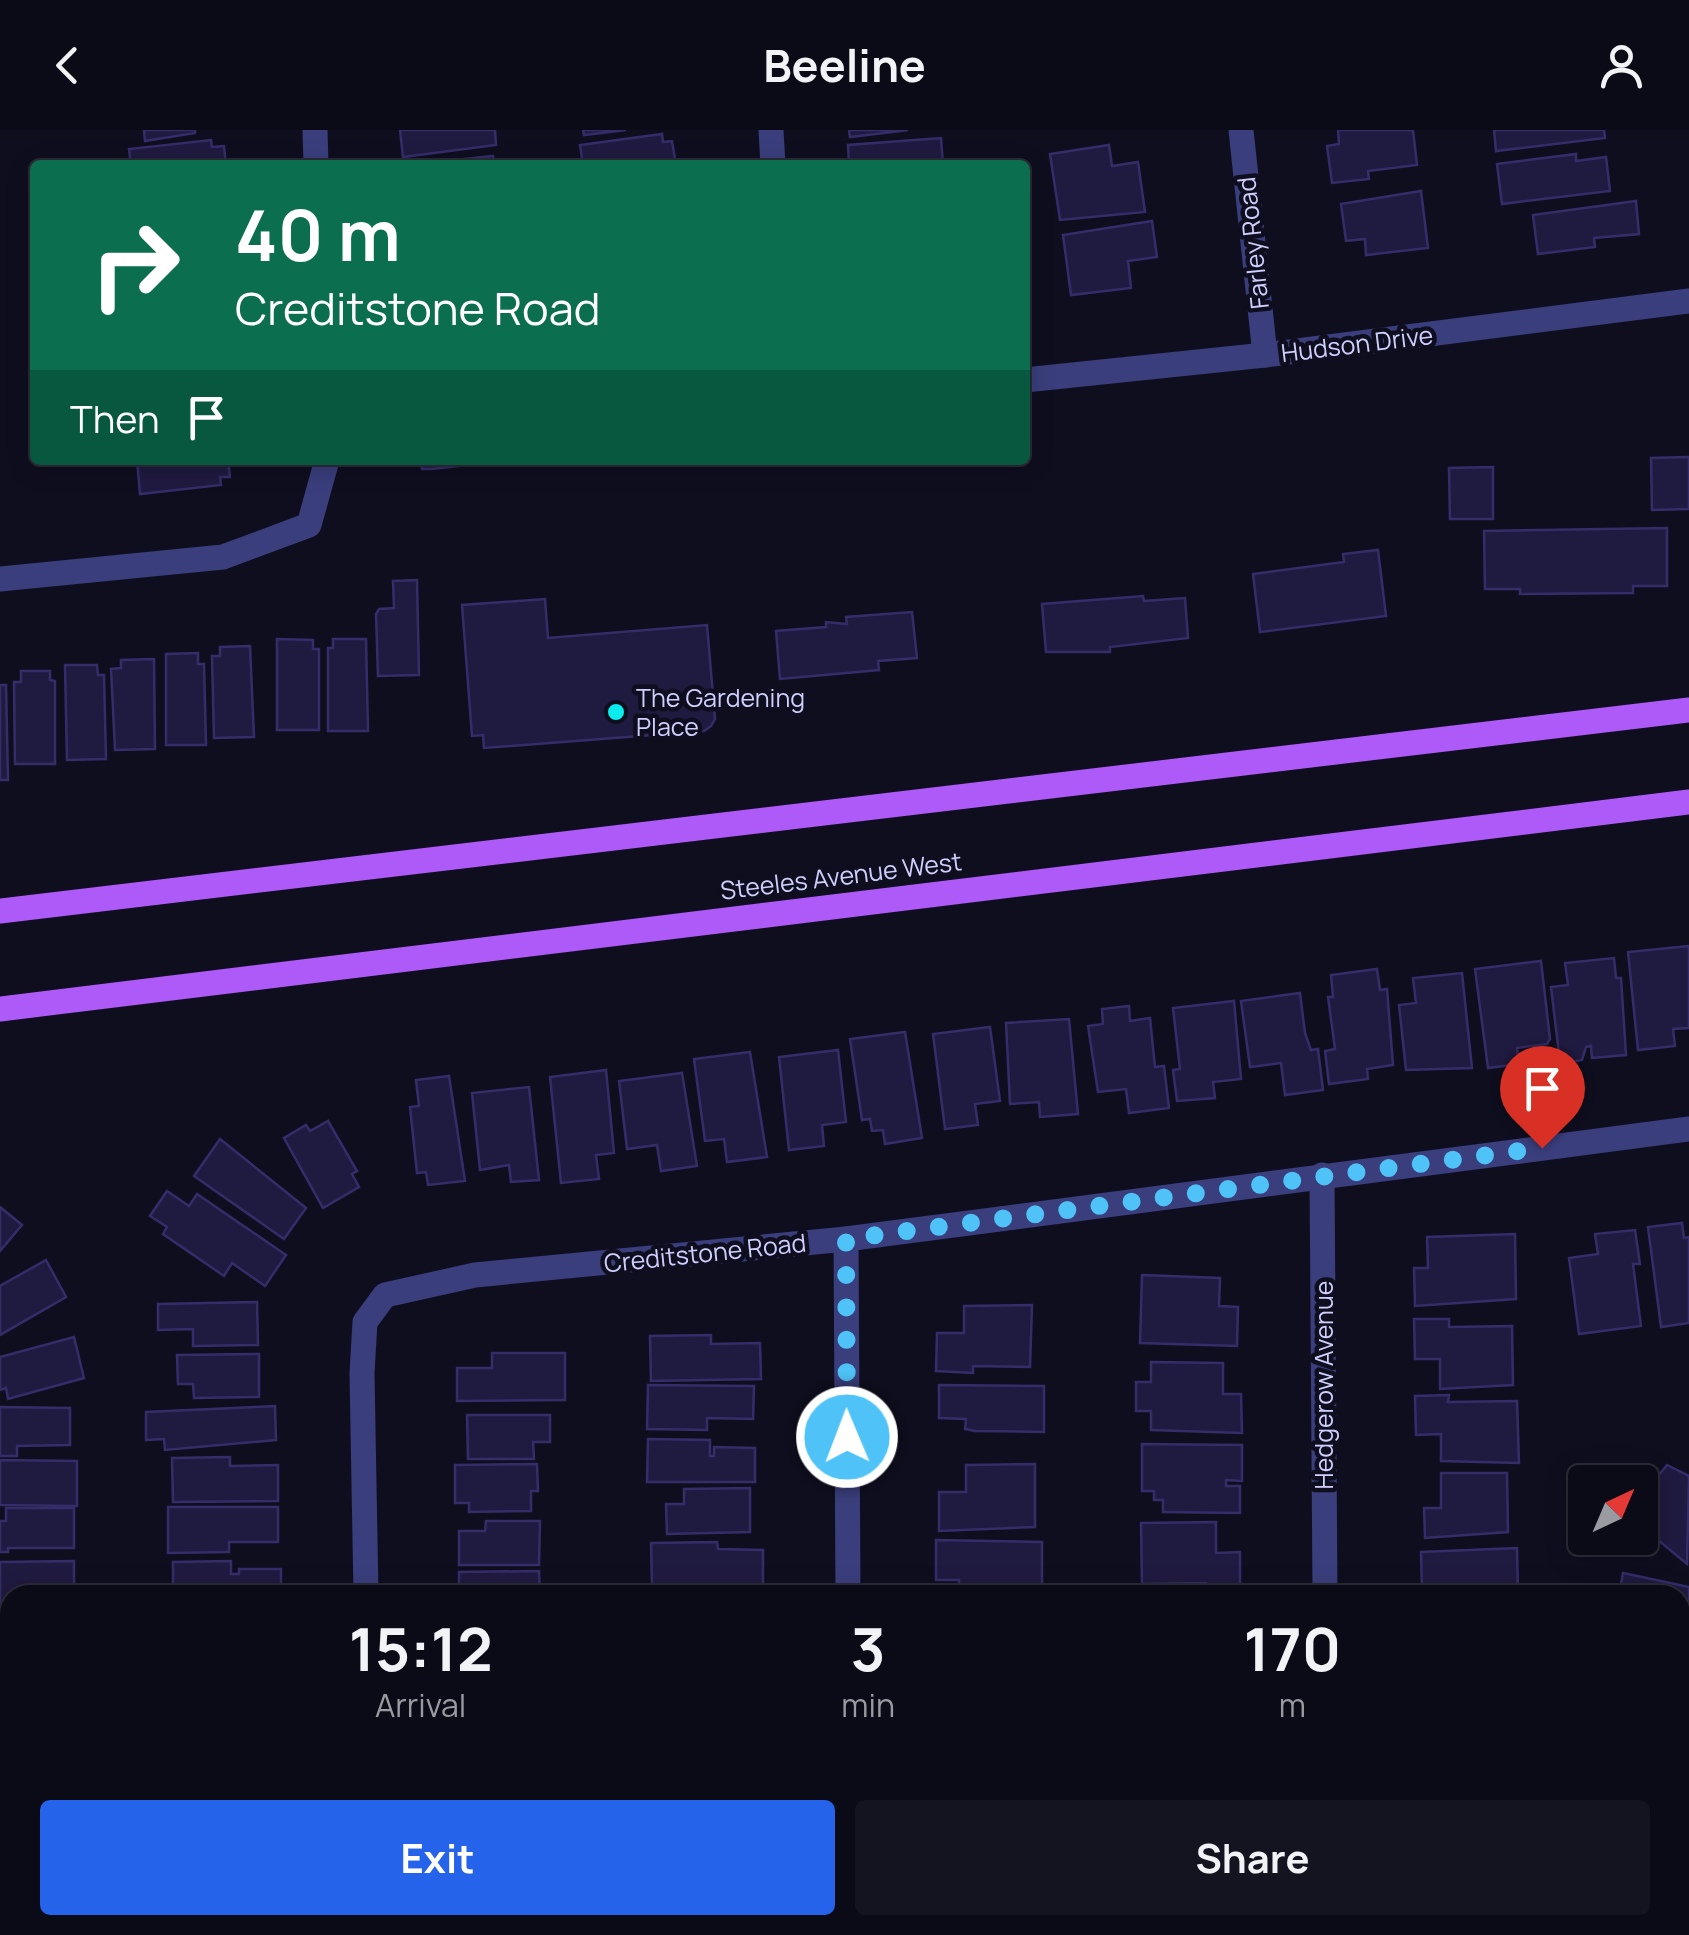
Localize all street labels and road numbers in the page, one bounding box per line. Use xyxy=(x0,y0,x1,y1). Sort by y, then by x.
street label: Farley Road xyxy=(1228,175,1277,311)
street label: Hudson Drive xyxy=(1279,317,1435,370)
street label: Steeles Avenue West xyxy=(718,843,964,908)
street label: Creditstone Road xyxy=(602,1224,808,1281)
street label: Hedgerow Avenue xyxy=(1306,1281,1341,1489)

